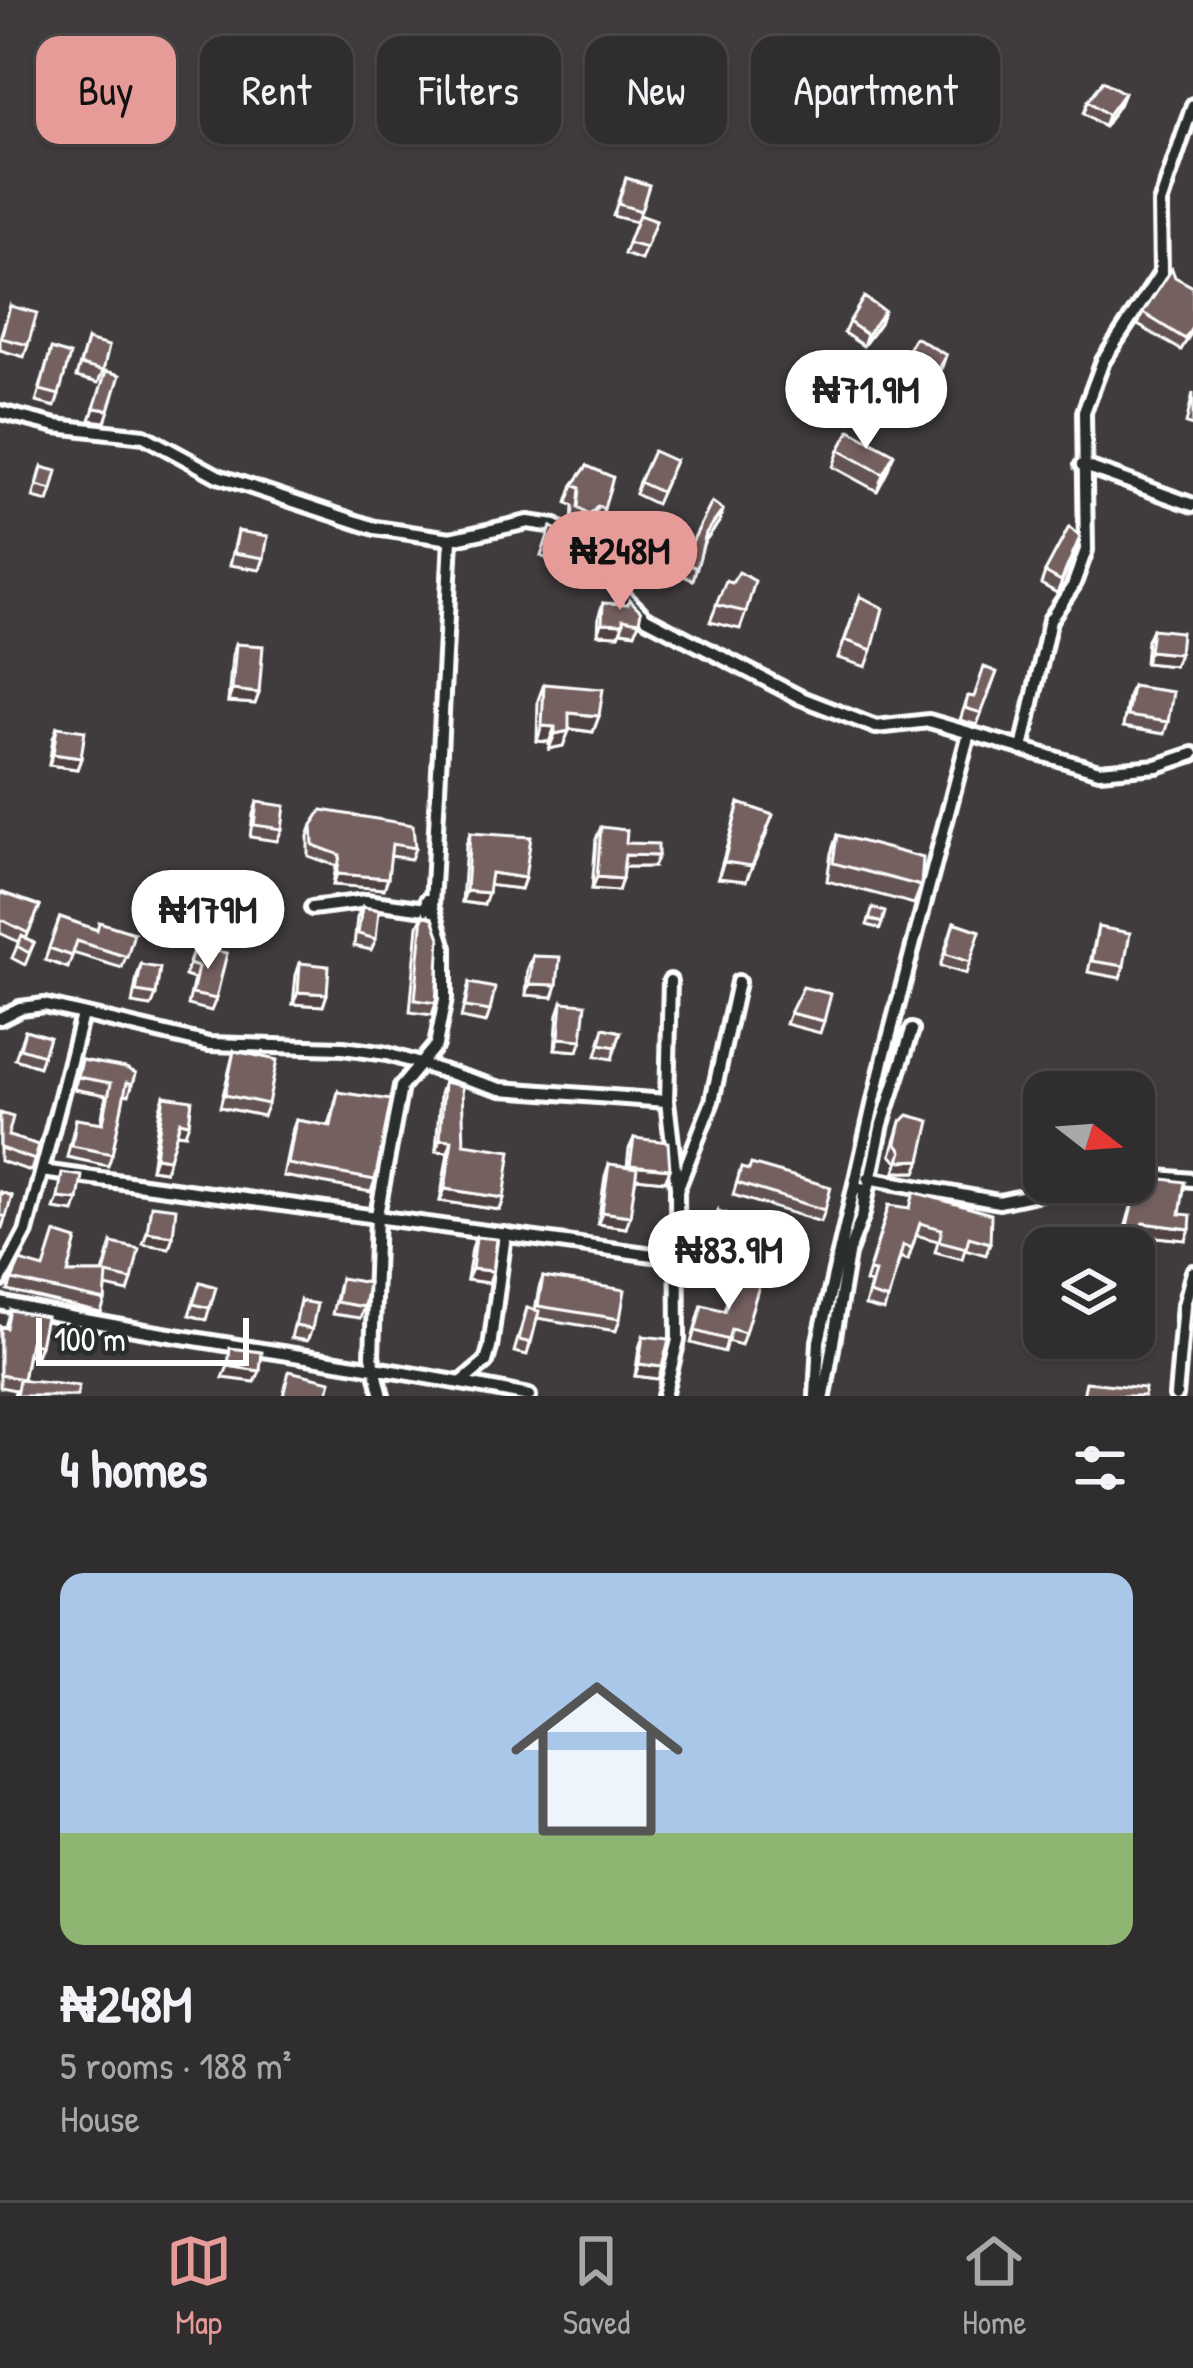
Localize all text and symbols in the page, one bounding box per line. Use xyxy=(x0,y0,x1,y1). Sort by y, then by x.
chip: Buy xyxy=(36,36,176,144)
chip: Rent xyxy=(200,36,353,144)
chip: Filters xyxy=(377,36,561,144)
chip: New xyxy=(585,36,727,144)
chip: Apartment xyxy=(751,36,1000,144)
pin: ₦71.9M xyxy=(768,350,964,452)
text: ₦71.9M xyxy=(812,362,920,415)
pin: ₦248M xyxy=(536,511,704,613)
text: ₦248M xyxy=(569,523,671,576)
pin: ₦179M xyxy=(124,870,292,972)
text: ₦179M xyxy=(158,882,258,935)
north arrow xyxy=(1023,1071,1155,1203)
map controls xyxy=(1023,1071,1155,1359)
pin: ₦83.9M xyxy=(631,1210,827,1312)
text: ₦83.9M xyxy=(675,1222,783,1275)
button: layers xyxy=(1023,1227,1155,1359)
scale bar xyxy=(36,1312,249,1365)
text: 100 m xyxy=(54,1317,126,1361)
text: 4 homes xyxy=(60,1434,207,1503)
icon: filters xyxy=(1067,1435,1133,1501)
icon: home xyxy=(489,1651,705,1867)
text: ₦248M xyxy=(60,1969,192,2038)
text: 5 rooms · 188 m² xyxy=(60,2038,292,2091)
text: House xyxy=(60,2091,140,2144)
tab: Map xyxy=(166,2228,232,2344)
tab: Saved xyxy=(563,2228,630,2344)
tab: Home xyxy=(961,2228,1027,2344)

